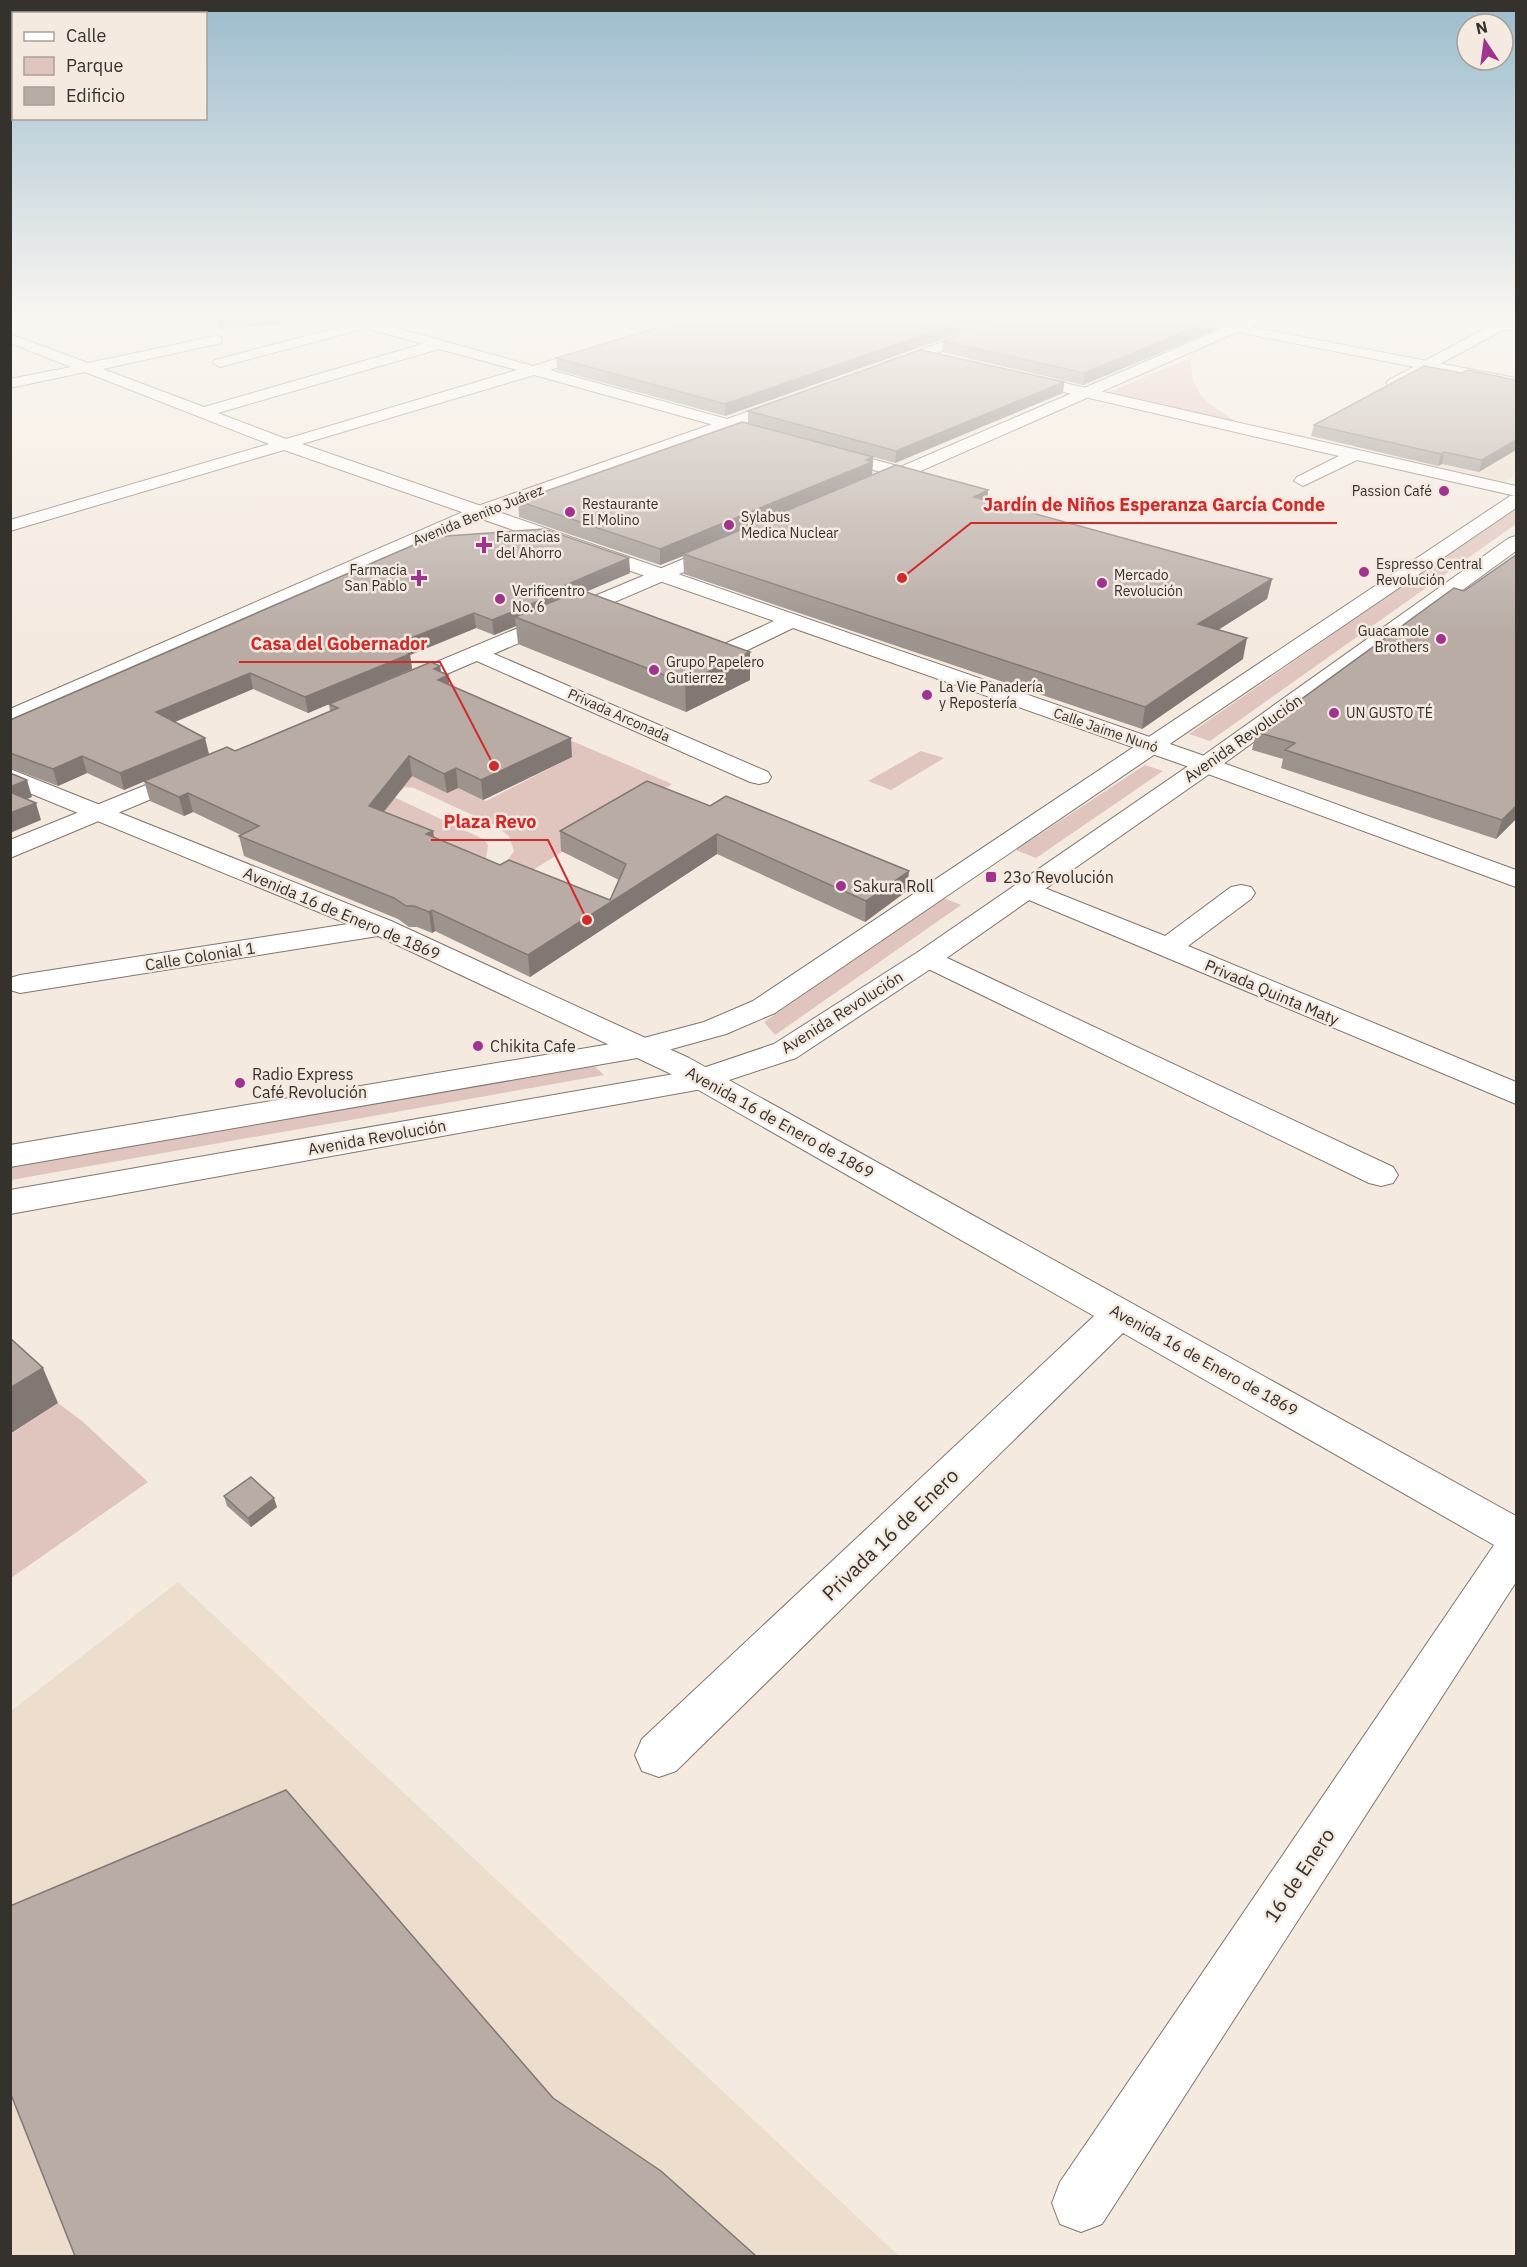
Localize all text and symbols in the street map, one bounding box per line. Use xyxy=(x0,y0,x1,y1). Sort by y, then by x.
legend xyxy=(12,12,207,120)
north arrow xyxy=(1455,12,1515,72)
text: N xyxy=(1474,16,1490,38)
text: Calle xyxy=(66,24,106,47)
text: Parque xyxy=(66,54,124,77)
text: Edificio xyxy=(66,84,125,107)
street label: Avenida Benito Juárez xyxy=(410,480,547,549)
place label: Passion Café xyxy=(1352,482,1432,500)
marker: Passion Café xyxy=(1437,484,1451,498)
callout: Jardín de Niños Esperanza García Conde xyxy=(971,487,1337,523)
text: Jardín de Niños Esperanza García Conde xyxy=(983,493,1325,516)
place label: Restaurante El Molino xyxy=(582,495,659,529)
marker: Restaurante El Molino xyxy=(563,505,577,519)
place label: Sylabus Medica Nuclear xyxy=(741,508,839,542)
marker: Sylabus Medica Nuclear xyxy=(722,518,736,532)
place label: Farmacias del Ahorro xyxy=(496,528,562,562)
marker: Farmacias del Ahorro xyxy=(477,538,491,552)
place label: Espresso Central Revolución xyxy=(1376,555,1482,589)
place label: Farmacia San Pablo xyxy=(345,561,408,595)
marker: Espresso Central Revolución xyxy=(1357,565,1371,579)
place label: Mercado Revolución xyxy=(1114,566,1183,600)
marker: Farmacia San Pablo xyxy=(412,571,426,585)
marker: Mercado Revolución xyxy=(1095,576,1109,590)
place label: Verificentro No. 6 xyxy=(512,582,585,616)
marker: Verificentro No. 6 xyxy=(493,592,507,606)
place label: Guacamole Brothers xyxy=(1358,622,1429,656)
callout: Casa del Gobernador xyxy=(239,626,440,662)
text: Casa del Gobernador xyxy=(250,632,428,655)
marker: Guacamole Brothers xyxy=(1434,632,1448,646)
place label: Grupo Papelero Gutierrez xyxy=(666,653,764,687)
marker: Grupo Papelero Gutierrez xyxy=(647,663,661,677)
place label: La Vie Panadería y Repostería xyxy=(939,678,1043,712)
street label: Privada Arconada xyxy=(565,684,673,746)
marker: La Vie Panadería y Repostería xyxy=(920,688,934,702)
street label: Avenida Revolución xyxy=(1180,690,1306,786)
place label: UN GUSTO TÉ xyxy=(1346,703,1433,722)
street label: Calle Jaime Nunó xyxy=(1051,704,1161,756)
marker: UN GUSTO TÉ xyxy=(1327,706,1341,720)
callout: Plaza Revo xyxy=(431,804,548,840)
text: Plaza Revo xyxy=(444,810,536,833)
street label: Avenida 16 de Enero de 1869 xyxy=(241,862,443,964)
place label: 23o Revolución xyxy=(1003,867,1114,887)
marker: 23o Revolución xyxy=(984,870,998,884)
place label: Sakura Roll xyxy=(853,876,934,896)
marker: Sakura Roll xyxy=(834,879,848,893)
street label: Calle Colonial 1 xyxy=(144,937,256,975)
street label: Privada Quinta Maty xyxy=(1202,955,1342,1029)
street label: Avenida Revolución xyxy=(777,966,907,1058)
place label: Chikita Cafe xyxy=(490,1036,576,1056)
marker: Chikita Cafe xyxy=(471,1039,485,1053)
street label: Avenida 16 de Enero de 1869 xyxy=(682,1062,878,1182)
place label: Radio Express Café Revolución xyxy=(252,1064,367,1102)
marker: Radio Express Café Revolución xyxy=(233,1076,247,1090)
street label: Avenida Revolución xyxy=(306,1115,448,1159)
street label: Avenida 16 de Enero de 1869 xyxy=(1106,1300,1302,1420)
street label: Privada 16 de Enero xyxy=(816,1462,964,1606)
street label: 16 de Enero xyxy=(1257,1822,1341,1928)

